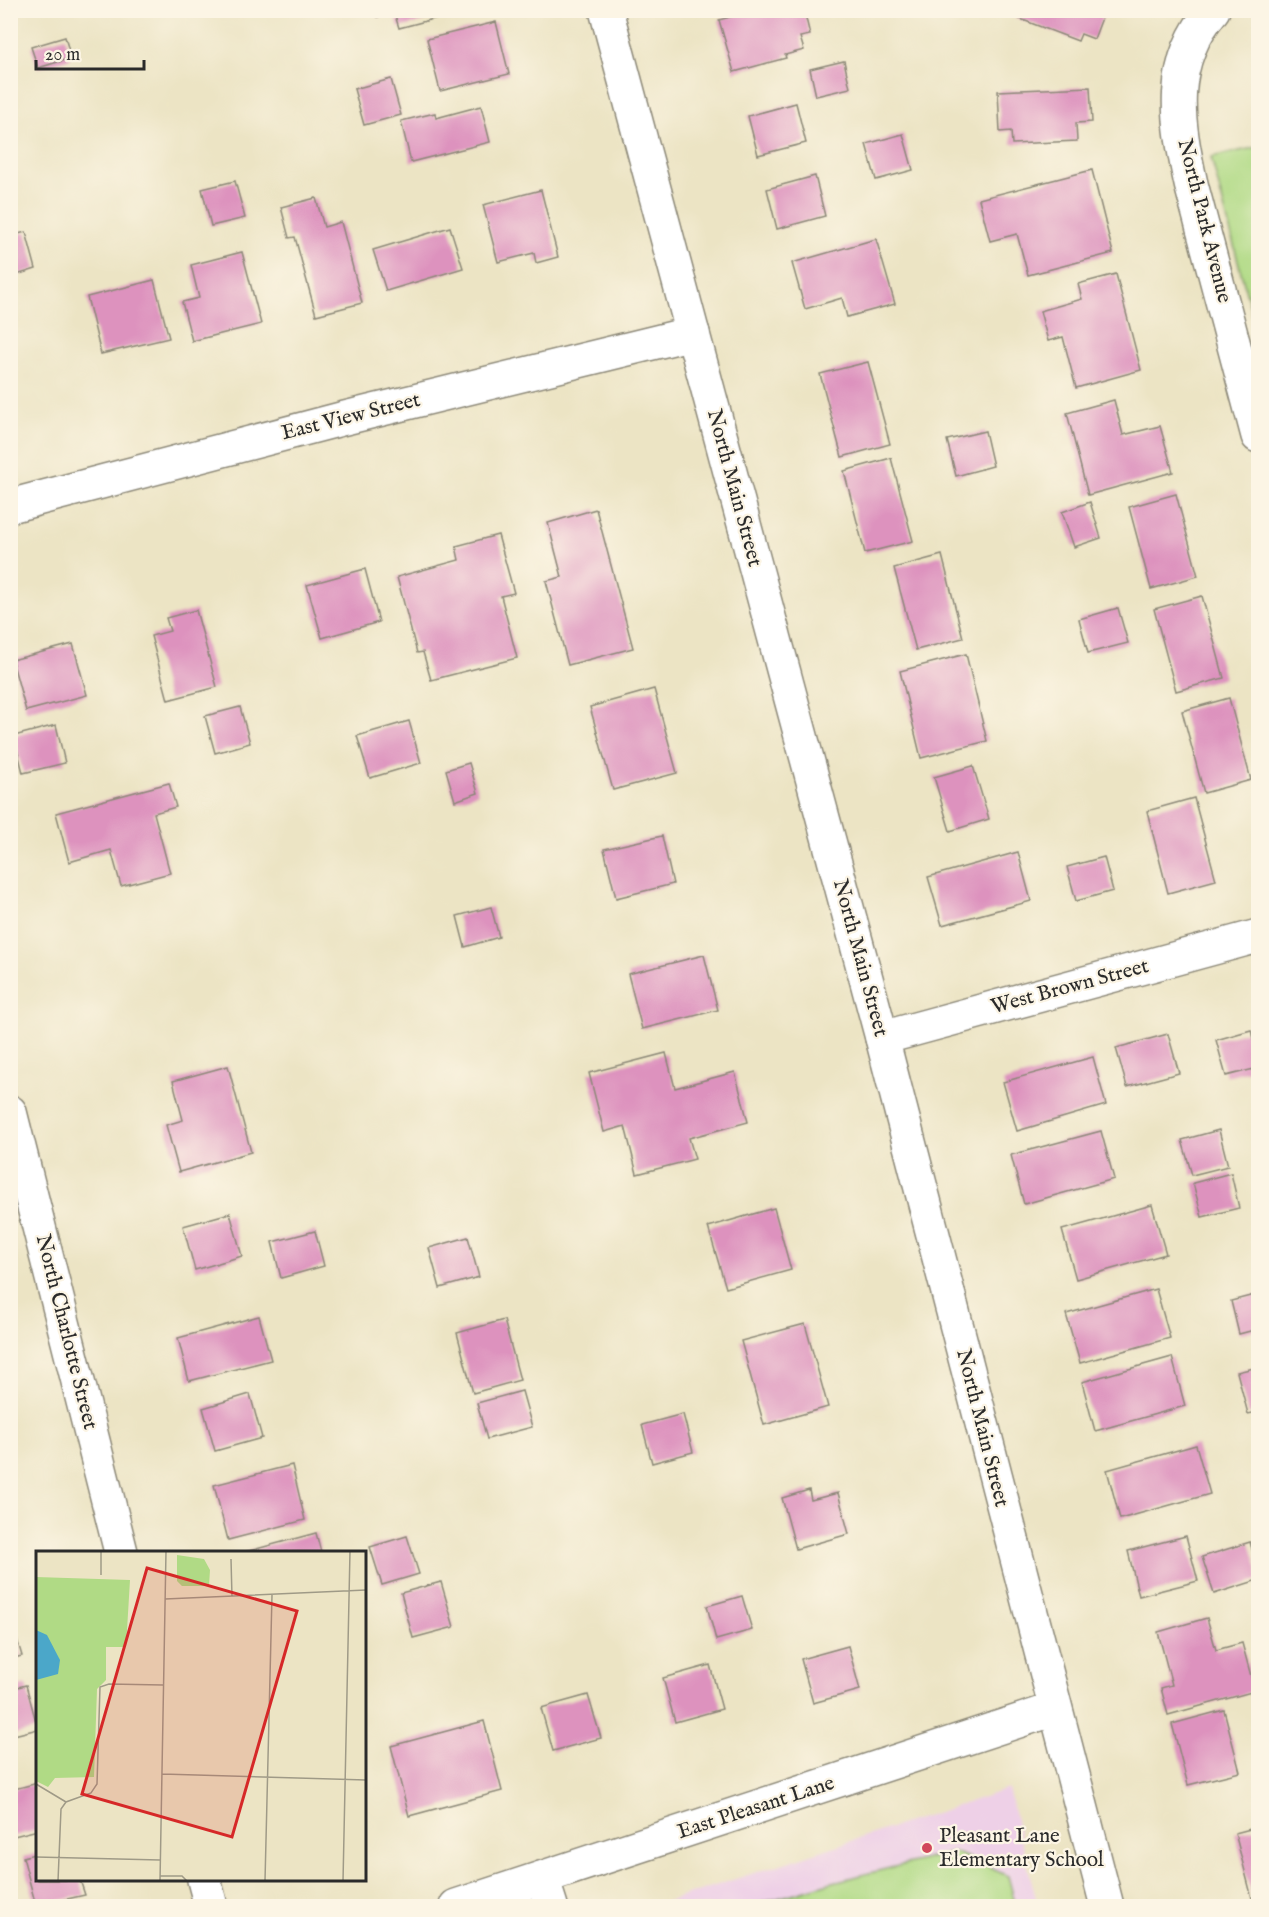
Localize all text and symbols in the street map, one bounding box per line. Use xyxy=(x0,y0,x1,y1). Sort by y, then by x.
scale bar xyxy=(36,33,144,71)
text: 20 m xyxy=(45,44,80,67)
street label: North Park Avenue xyxy=(1171,136,1238,306)
street label: East View Street xyxy=(279,387,423,447)
street label: North Main Street xyxy=(700,406,768,570)
street label: North Main Street xyxy=(826,876,894,1040)
street label: West Brown Street xyxy=(988,953,1152,1021)
street label: North Charlotte Street xyxy=(29,1232,103,1432)
street label: North Main Street xyxy=(949,1346,1015,1510)
inset map xyxy=(36,1551,366,1881)
street label: East Pleasant Lane xyxy=(674,1770,838,1846)
place label: Pleasant Lane Elementary School xyxy=(939,1823,1104,1874)
marker: Pleasant Lane Elementary School xyxy=(920,1841,934,1855)

